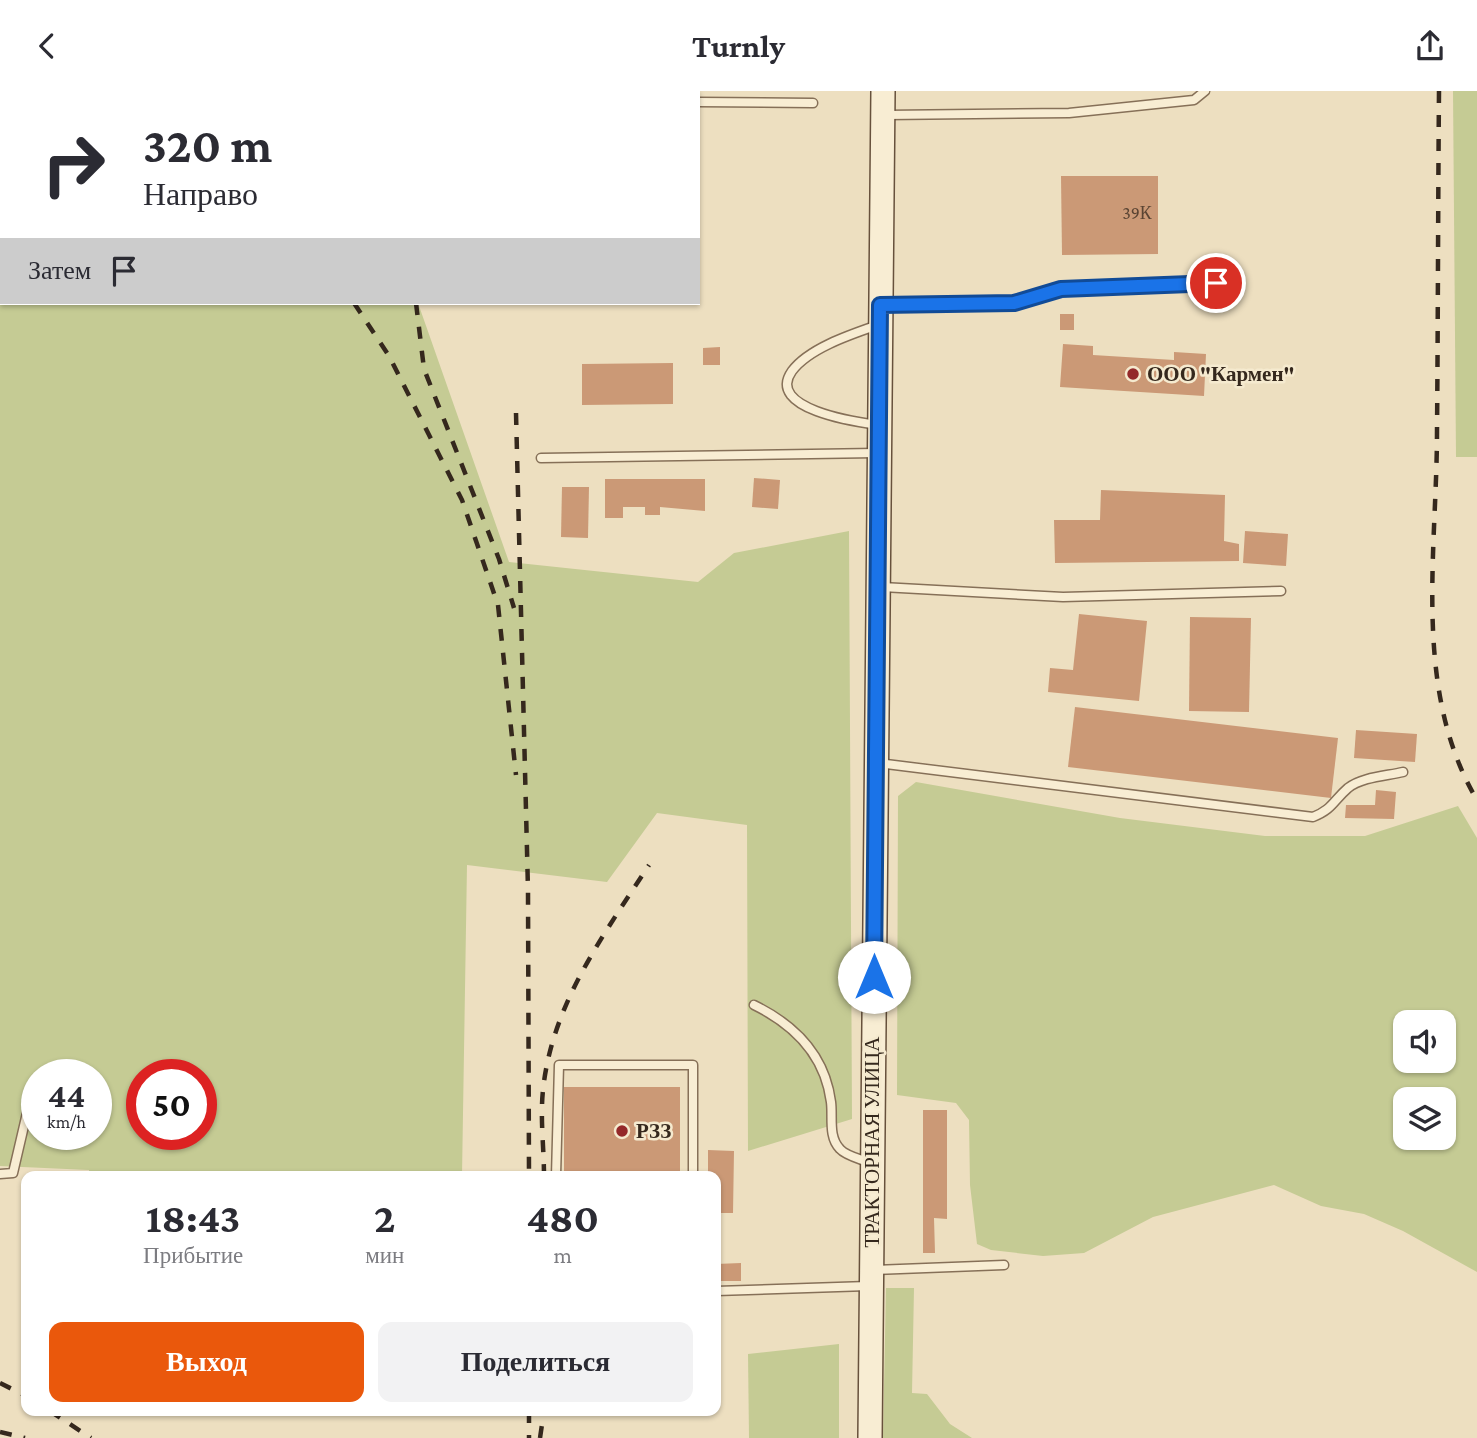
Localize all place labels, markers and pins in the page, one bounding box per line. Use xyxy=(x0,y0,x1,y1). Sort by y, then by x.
pin xyxy=(1186,253,1246,313)
place label: ООО "Кармен" xyxy=(1147,362,1294,386)
marker: ООО "Кармен" xyxy=(1125,366,1141,382)
place label: РЗЗ xyxy=(636,1119,671,1143)
marker: РЗЗ xyxy=(614,1123,630,1139)

